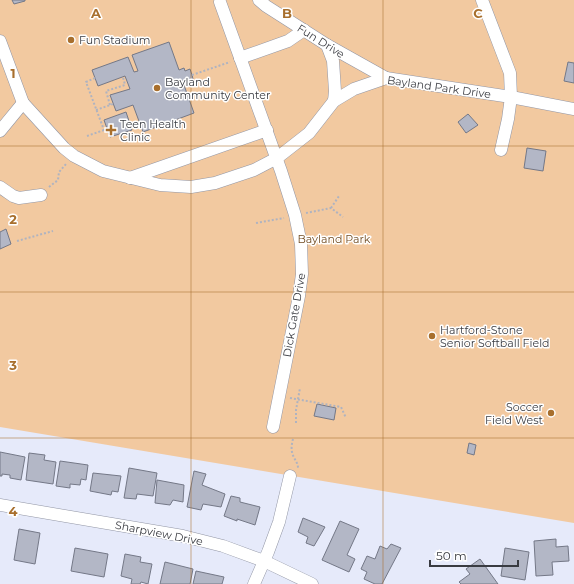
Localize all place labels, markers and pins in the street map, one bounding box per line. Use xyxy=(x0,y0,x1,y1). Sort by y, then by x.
place label: Fun Stadium xyxy=(79,33,150,47)
marker: Fun Stadium xyxy=(66,35,76,45)
place label: Bayland Community Center xyxy=(165,75,270,102)
marker: Bayland Community Center xyxy=(152,83,162,93)
place label: Teen Health Clinic xyxy=(120,117,186,144)
marker: Teen Health Clinic xyxy=(105,124,117,136)
place label: Hartford-Stone Senior Softball Field xyxy=(440,323,550,350)
marker: Hartford-Stone Senior Softball Field xyxy=(427,331,437,341)
place label: Soccer Field West xyxy=(485,400,544,427)
marker: Soccer Field West xyxy=(546,408,556,418)

